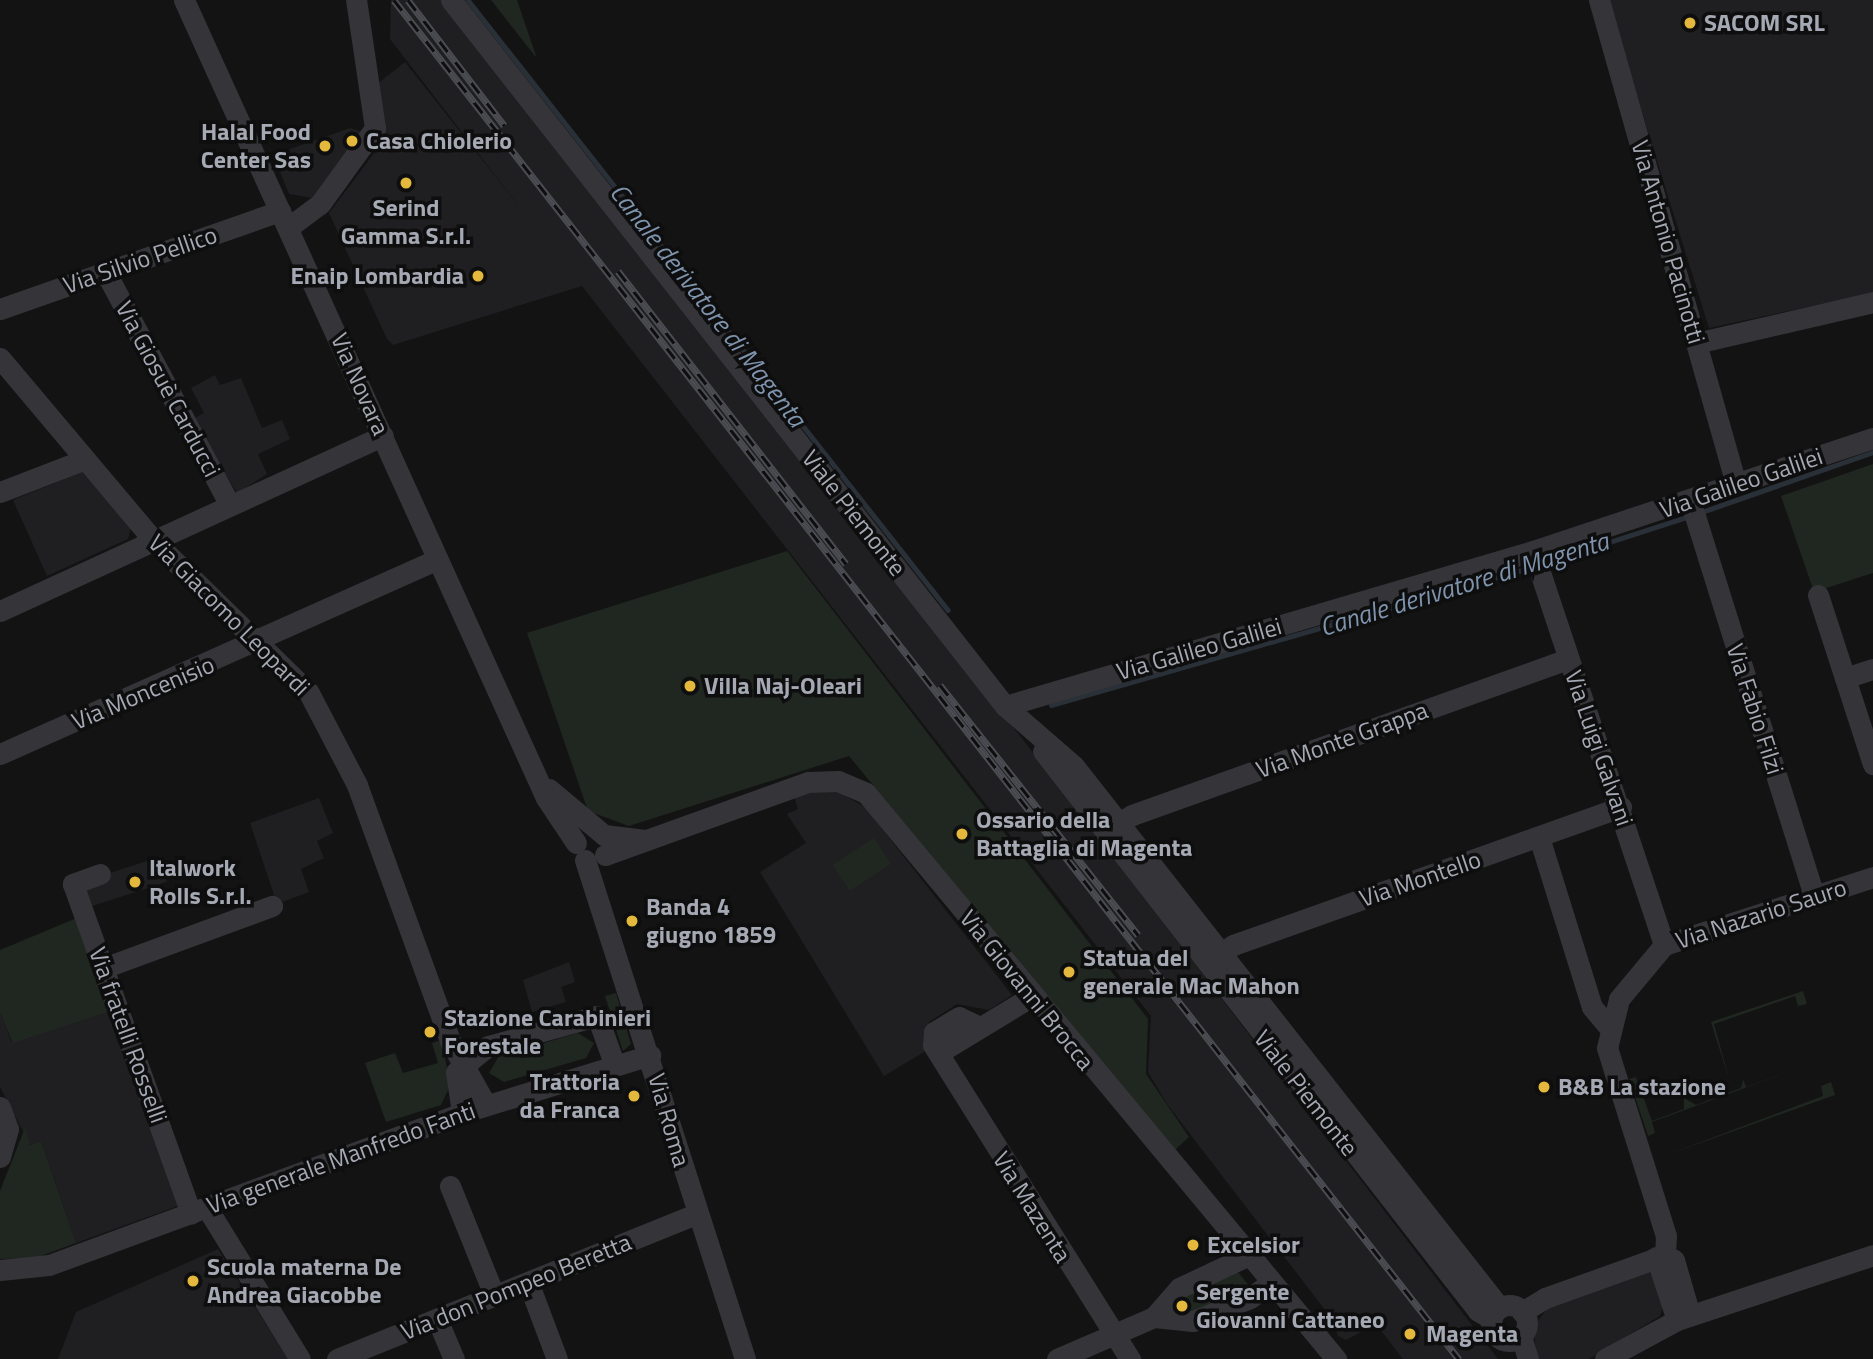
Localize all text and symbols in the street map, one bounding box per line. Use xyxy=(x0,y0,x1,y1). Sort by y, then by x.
place label: SACOM SRL xyxy=(1704,9,1825,37)
marker: SACOM SRL xyxy=(1682,15,1698,31)
place label: Halal Food Center Sas xyxy=(201,118,311,174)
place label: Casa Chiolerio xyxy=(366,127,512,155)
marker: Casa Chiolerio xyxy=(344,133,360,149)
street label: Via Antonio Pacinotti xyxy=(1625,137,1711,347)
marker: Halal Food Center Sas xyxy=(317,138,333,154)
marker: Serind Gamma S.r.l. xyxy=(398,175,414,191)
water label: Canale derivatore di Magenta xyxy=(603,177,813,433)
place label: Serind Gamma S.r.l. xyxy=(341,194,471,250)
street label: Via Silvio Pellico xyxy=(59,220,221,300)
place label: Enaip Lombardia xyxy=(291,262,464,290)
marker: Enaip Lombardia xyxy=(470,268,486,284)
street label: Via Giosuè Carducci xyxy=(109,296,227,482)
street label: Via Novara xyxy=(325,328,395,440)
street label: Via Galileo Galilei xyxy=(1656,442,1826,524)
street label: Viale Piemonte xyxy=(796,444,912,582)
water label: Canale derivatore di Magenta xyxy=(1316,525,1612,643)
street label: Via Giacomo Leopardi xyxy=(142,528,316,702)
street label: Via Galileo Galilei xyxy=(1113,612,1285,686)
street label: Via Fabio Filzi xyxy=(1720,640,1790,778)
street label: Via Moncenisio xyxy=(68,650,218,736)
street label: Via Luigi Galvani xyxy=(1559,666,1639,830)
place label: Villa Naj-Oleari xyxy=(704,672,862,700)
marker: Villa Naj-Oleari xyxy=(682,678,698,694)
street label: Via Monte Grappa xyxy=(1252,696,1432,784)
place label: Ossario della Battaglia di Magenta xyxy=(976,806,1192,862)
marker: Ossario della Battaglia di Magenta xyxy=(954,826,970,842)
street label: Via Montello xyxy=(1356,845,1484,913)
place label: Italwork Rolls S.r.l. xyxy=(149,854,252,910)
street label: Via Nazario Sauro xyxy=(1672,873,1850,955)
marker: Italwork Rolls S.r.l. xyxy=(127,874,143,890)
place label: Banda 4 giugno 1859 xyxy=(646,893,776,949)
street label: Via Giovanni Brocca xyxy=(954,904,1100,1076)
marker: Banda 4 giugno 1859 xyxy=(624,913,640,929)
street label: Via fratelli Rosselli xyxy=(83,943,173,1127)
place label: Statua del generale Mac Mahon xyxy=(1083,944,1300,1000)
marker: Statua del generale Mac Mahon xyxy=(1061,964,1077,980)
place label: Stazione Carabinieri Forestale xyxy=(444,1004,651,1060)
marker: Stazione Carabinieri Forestale xyxy=(422,1024,438,1040)
street label: Viale Piemonte xyxy=(1248,1024,1364,1162)
place label: Trattoria da Franca xyxy=(520,1068,620,1124)
street label: Via Roma xyxy=(642,1070,696,1170)
place label: B&B La stazione xyxy=(1558,1073,1726,1101)
marker: B&B La stazione xyxy=(1536,1079,1552,1095)
marker: Trattoria da Franca xyxy=(626,1088,642,1104)
street label: Via generale Manfredo Fanti xyxy=(203,1096,479,1220)
street label: Via Mazenta xyxy=(987,1146,1077,1268)
street label: Via don Pompeo Beretta xyxy=(397,1228,635,1346)
place label: Excelsior xyxy=(1207,1231,1300,1259)
marker: Excelsior xyxy=(1185,1237,1201,1253)
place label: Scuola materna De Andrea Giacobbe xyxy=(207,1253,401,1309)
marker: Scuola materna De Andrea Giacobbe xyxy=(185,1273,201,1289)
place label: Sergente Giovanni Cattaneo xyxy=(1196,1278,1385,1334)
marker: Sergente Giovanni Cattaneo xyxy=(1174,1298,1190,1314)
place label: Magenta xyxy=(1426,1320,1518,1348)
marker: Magenta xyxy=(1400,1324,1420,1344)

